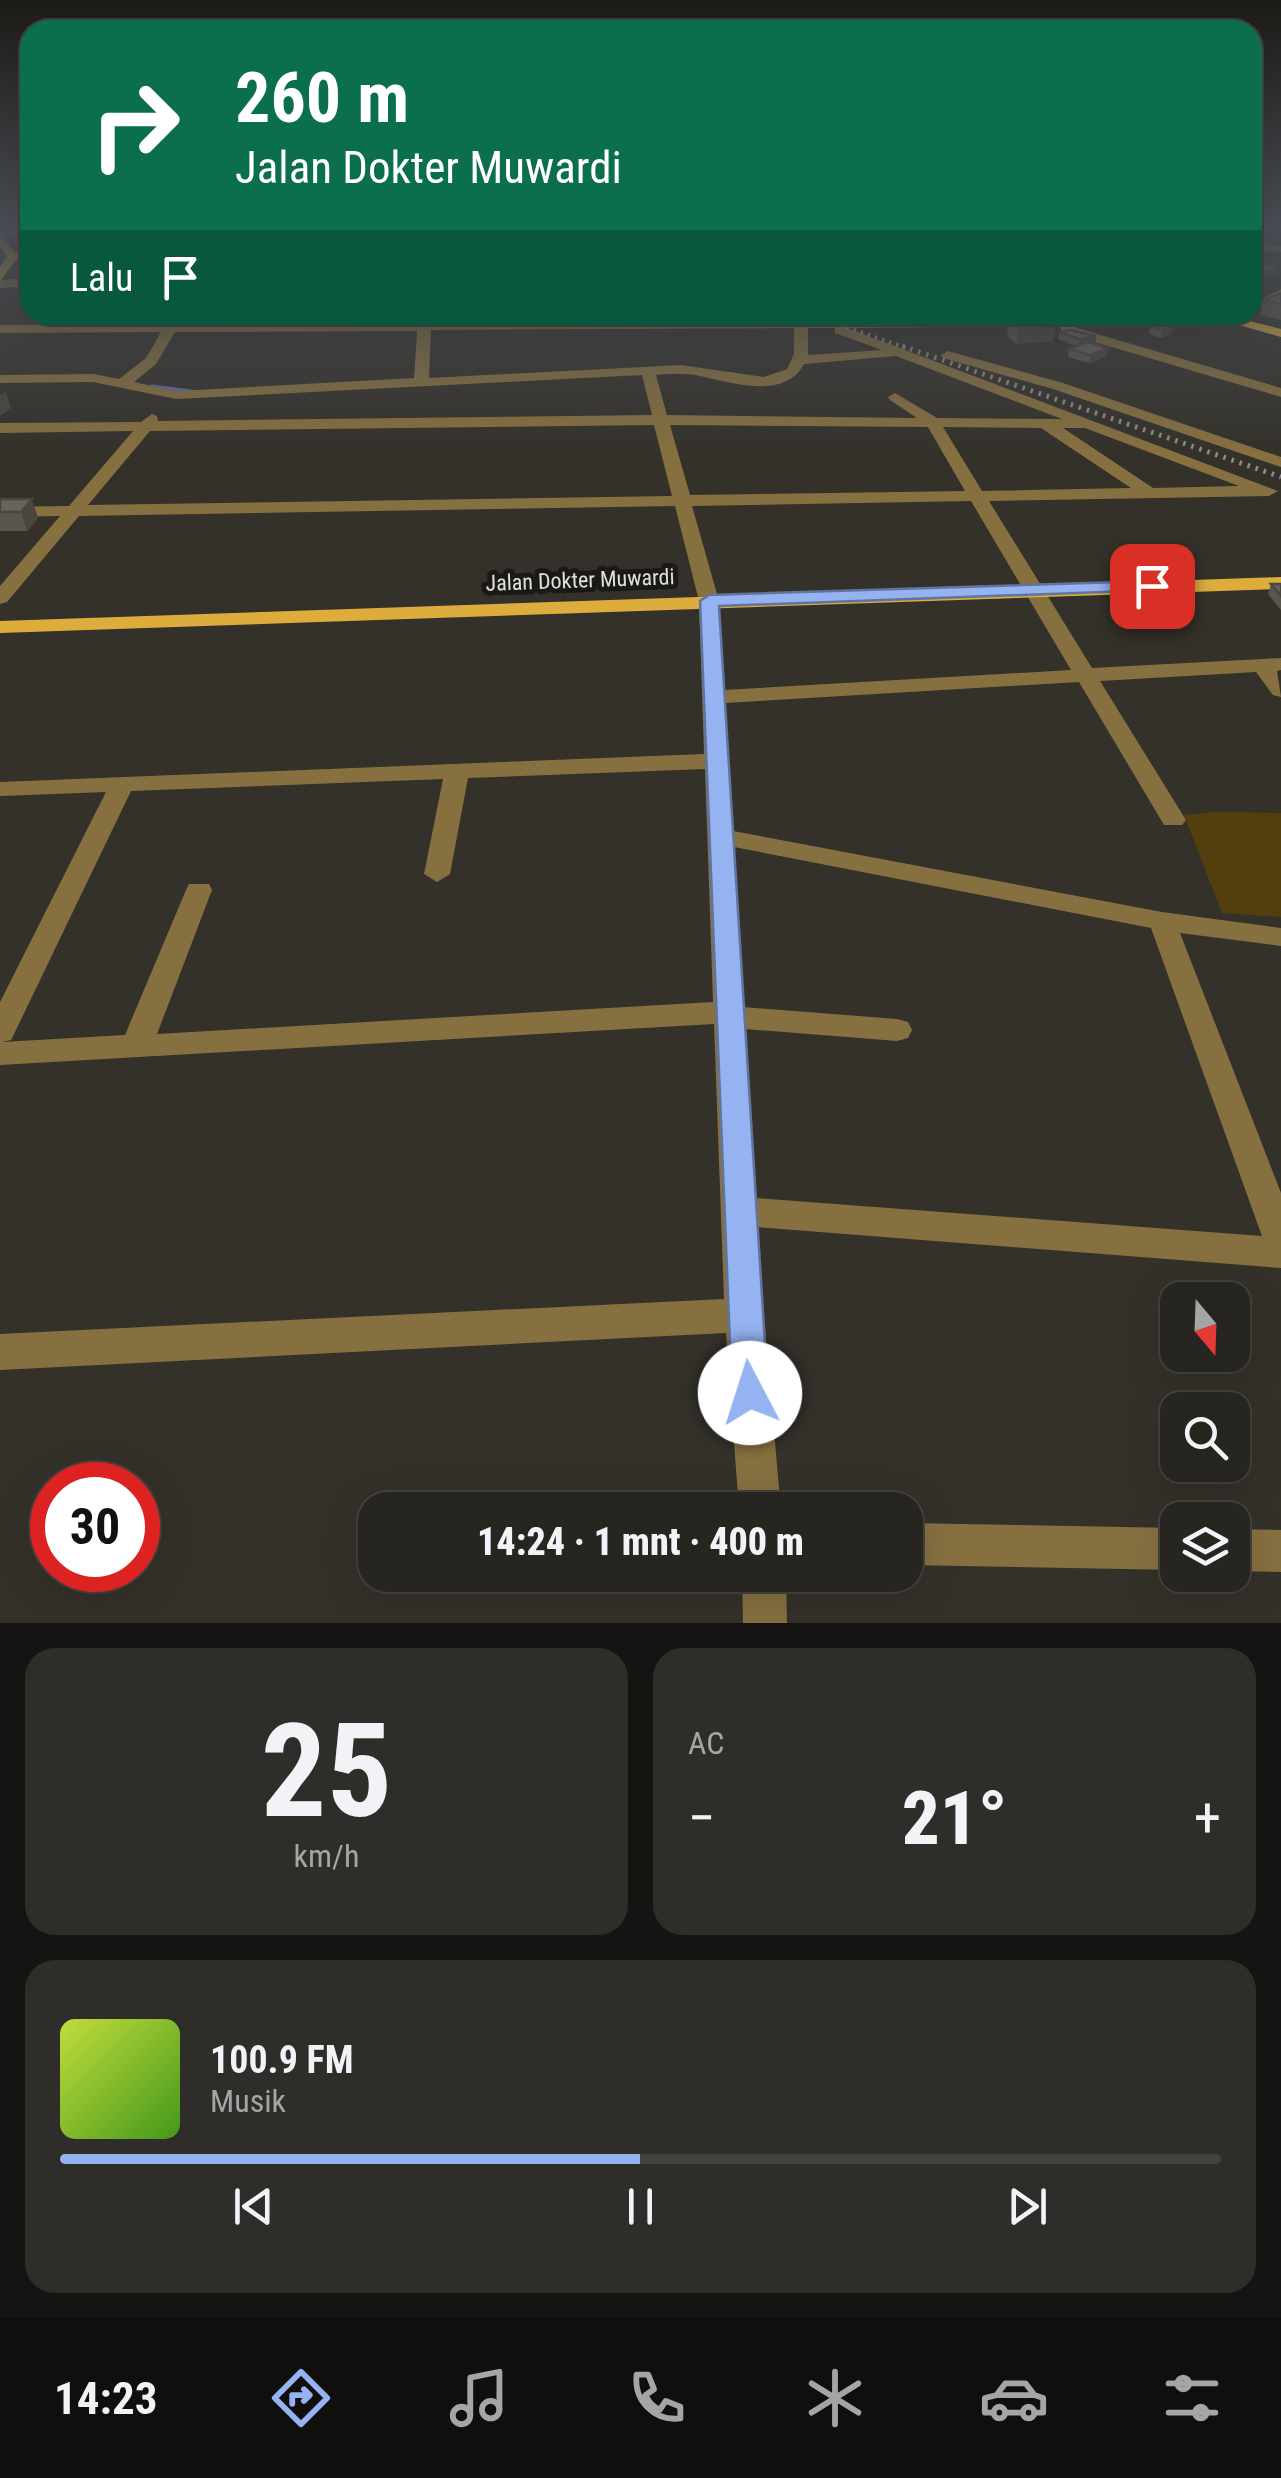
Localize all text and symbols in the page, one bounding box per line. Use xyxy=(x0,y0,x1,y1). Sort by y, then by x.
text: 260 m xyxy=(235,57,409,139)
icon: right xyxy=(70,60,200,190)
text: Jalan Dokter Muwardi xyxy=(235,141,622,194)
icon: arrive xyxy=(153,250,208,305)
text: Lalu xyxy=(70,256,133,300)
pin xyxy=(1110,544,1195,629)
icon: arrive xyxy=(1125,559,1180,614)
street label: Jalan Dokter Muwardi xyxy=(485,564,675,596)
north arrow xyxy=(1160,1282,1250,1372)
map controls xyxy=(1160,1282,1250,1592)
position arrow xyxy=(698,1341,802,1445)
button: search xyxy=(1160,1392,1250,1482)
speed limit sign: 30 xyxy=(30,1462,160,1592)
button: layers xyxy=(1160,1502,1250,1592)
text: 14:24 · 1 mnt · 400 m xyxy=(477,1520,804,1564)
text: 25 xyxy=(261,1695,392,1848)
text: AC xyxy=(688,1724,724,1762)
text: 21° xyxy=(902,1774,1007,1862)
text: − xyxy=(688,1786,716,1850)
text: + xyxy=(1194,1786,1221,1850)
text: km/h xyxy=(294,1837,359,1875)
text: 100.9 FM xyxy=(210,2038,354,2082)
text: Musik xyxy=(210,2082,286,2120)
icon: previous xyxy=(226,2179,281,2234)
icon: pause xyxy=(613,2179,668,2234)
icon: next xyxy=(1000,2179,1055,2234)
icon: directions xyxy=(266,2363,336,2433)
icon: music xyxy=(444,2363,514,2433)
icon: phone xyxy=(622,2363,692,2433)
icon: climate xyxy=(800,2363,870,2433)
icon: car xyxy=(979,2363,1049,2433)
icon: filters xyxy=(1157,2363,1227,2433)
text: 14:23 xyxy=(54,2372,157,2425)

